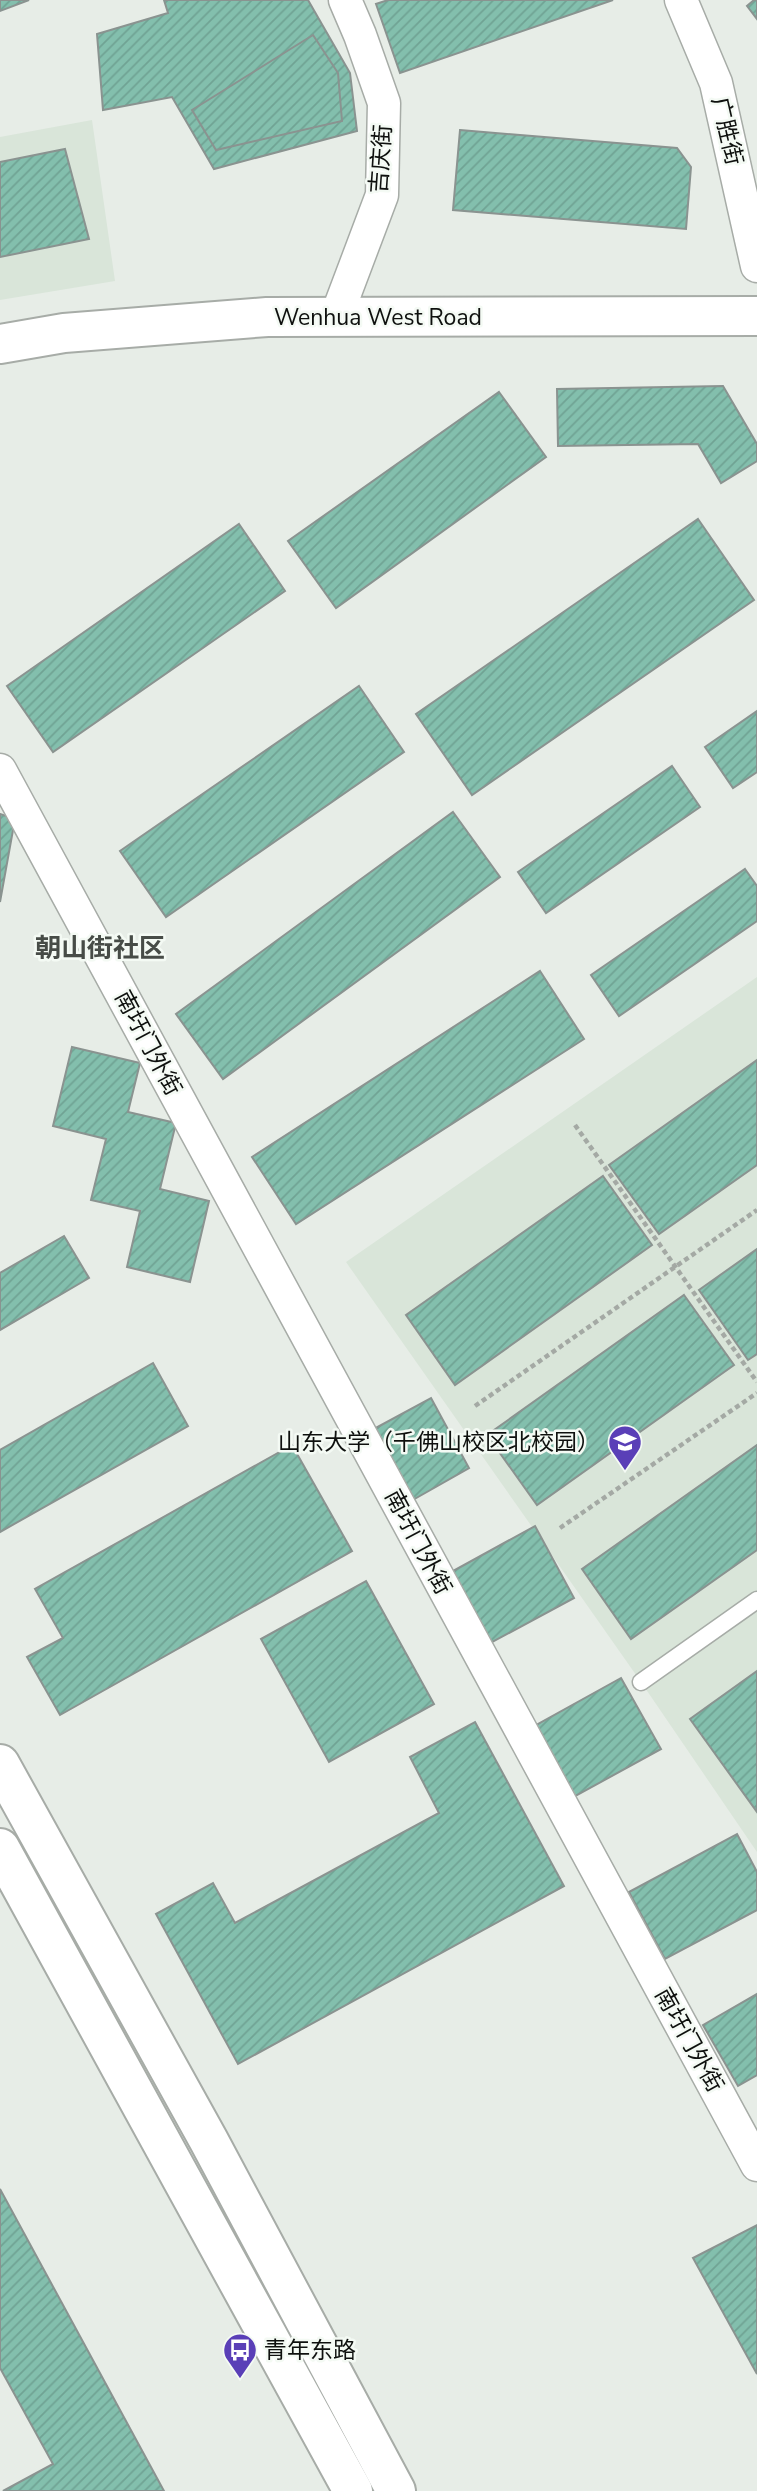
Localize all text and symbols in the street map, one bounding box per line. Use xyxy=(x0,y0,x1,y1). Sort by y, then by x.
street label: 广胜街 xyxy=(704,94,750,168)
street label: 吉庆街 xyxy=(363,124,399,194)
street label: Wenhua West Road xyxy=(274,302,482,333)
district label: 朝山街社区 xyxy=(35,931,165,966)
street label: 南圩门外街 xyxy=(107,985,189,1101)
school or university icon: 山东大学（千佛山校区北校园） xyxy=(606,1423,644,1472)
place label: 山东大学（千佛山校区北校园） xyxy=(278,1427,600,1458)
street label: 南圩门外街 xyxy=(377,1484,459,1600)
street label: 南圩门外街 xyxy=(648,1982,730,2098)
bus stop icon: 青年东路 xyxy=(221,2331,259,2380)
place label: 青年东路 xyxy=(264,2335,356,2366)

